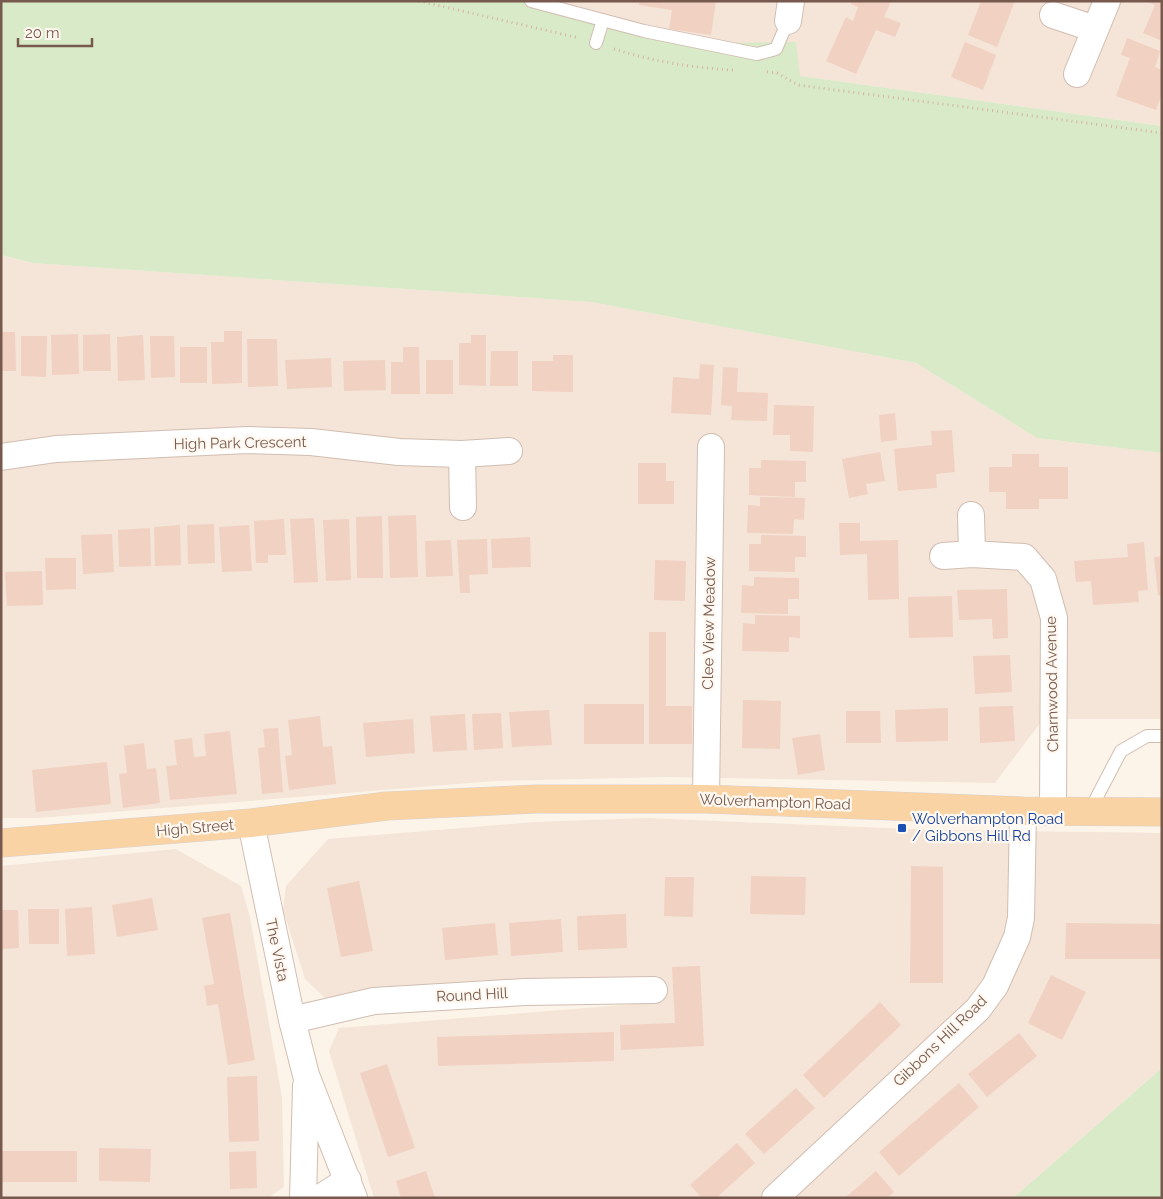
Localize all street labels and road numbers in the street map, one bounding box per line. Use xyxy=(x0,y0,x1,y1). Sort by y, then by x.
street label: High Park Crescent xyxy=(174,433,306,453)
street label: Clee View Meadow xyxy=(699,556,719,690)
street label: Charnwood Avenue xyxy=(1042,616,1062,752)
street label: Wolverhampton Road xyxy=(699,790,851,814)
street label: High Street xyxy=(155,816,235,840)
street label: The Vista xyxy=(262,917,292,983)
street label: Round Hill xyxy=(436,984,509,1006)
street label: Gibbons Hill Road xyxy=(889,992,991,1090)

